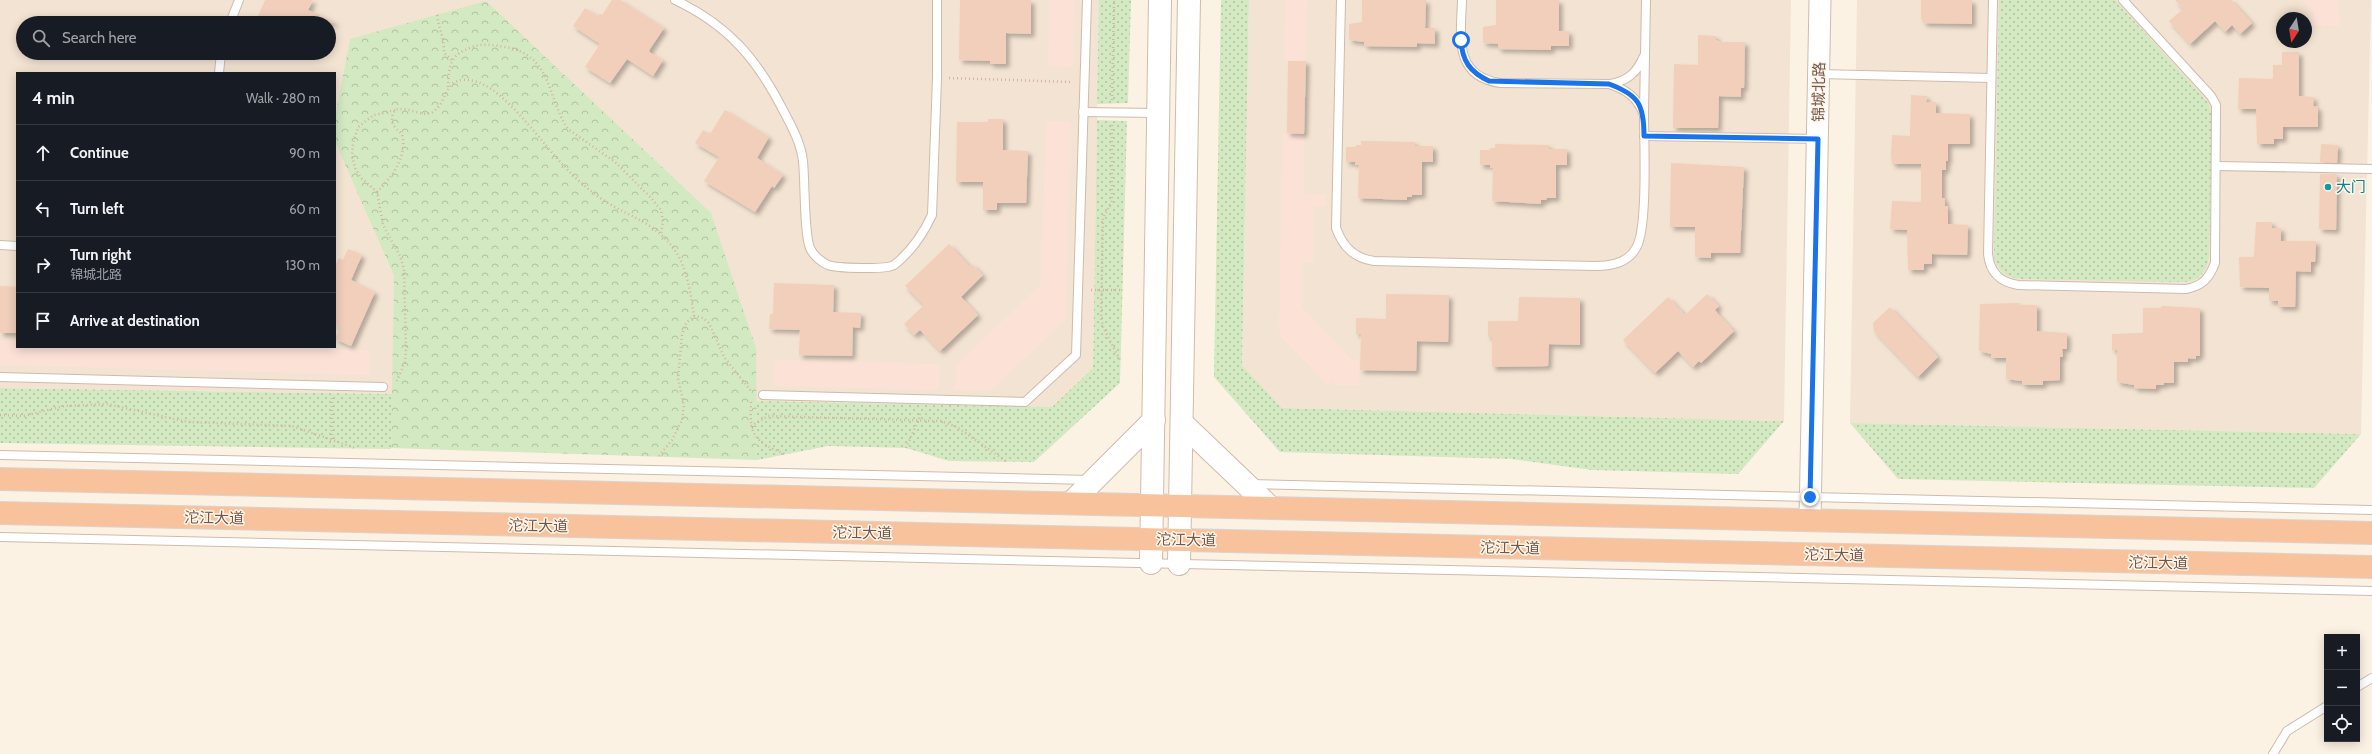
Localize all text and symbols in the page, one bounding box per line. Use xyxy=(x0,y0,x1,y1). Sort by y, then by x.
north arrow xyxy=(2276,12,2312,48)
search box xyxy=(16,16,336,60)
icon: search xyxy=(30,27,52,49)
text: Search here xyxy=(62,29,137,47)
route start xyxy=(1452,31,1470,49)
street label: 锦城北路 xyxy=(1809,62,1829,122)
text: 4 min xyxy=(32,88,75,108)
text: Walk · 280 m xyxy=(246,90,320,106)
icon: ahead xyxy=(32,142,54,164)
text: Continue xyxy=(70,144,129,162)
text: 90 m xyxy=(289,145,320,161)
place label: 大门 xyxy=(2336,178,2366,196)
marker: 大门 xyxy=(2323,182,2333,192)
icon: left xyxy=(32,198,54,220)
text: Turn left xyxy=(70,200,124,218)
text: 60 m xyxy=(289,201,320,217)
text: Turn right xyxy=(70,246,131,264)
icon: right xyxy=(32,254,54,276)
text: 130 m xyxy=(285,257,320,273)
text: 锦城北路 xyxy=(70,266,122,282)
icon: arrive xyxy=(32,310,54,332)
text: Arrive at destination xyxy=(70,312,200,330)
route end xyxy=(1801,488,1819,506)
street label: 沱江大道 xyxy=(184,508,244,528)
street label: 沱江大道 xyxy=(508,516,568,536)
street label: 沱江大道 xyxy=(832,523,892,543)
street label: 沱江大道 xyxy=(1156,530,1216,550)
street label: 沱江大道 xyxy=(1480,538,1540,558)
street label: 沱江大道 xyxy=(1804,545,1864,565)
street label: 沱江大道 xyxy=(2128,553,2188,573)
map controls xyxy=(2324,634,2360,742)
button: + xyxy=(2324,634,2360,670)
button: − xyxy=(2324,670,2360,706)
button: locate xyxy=(2324,706,2360,742)

